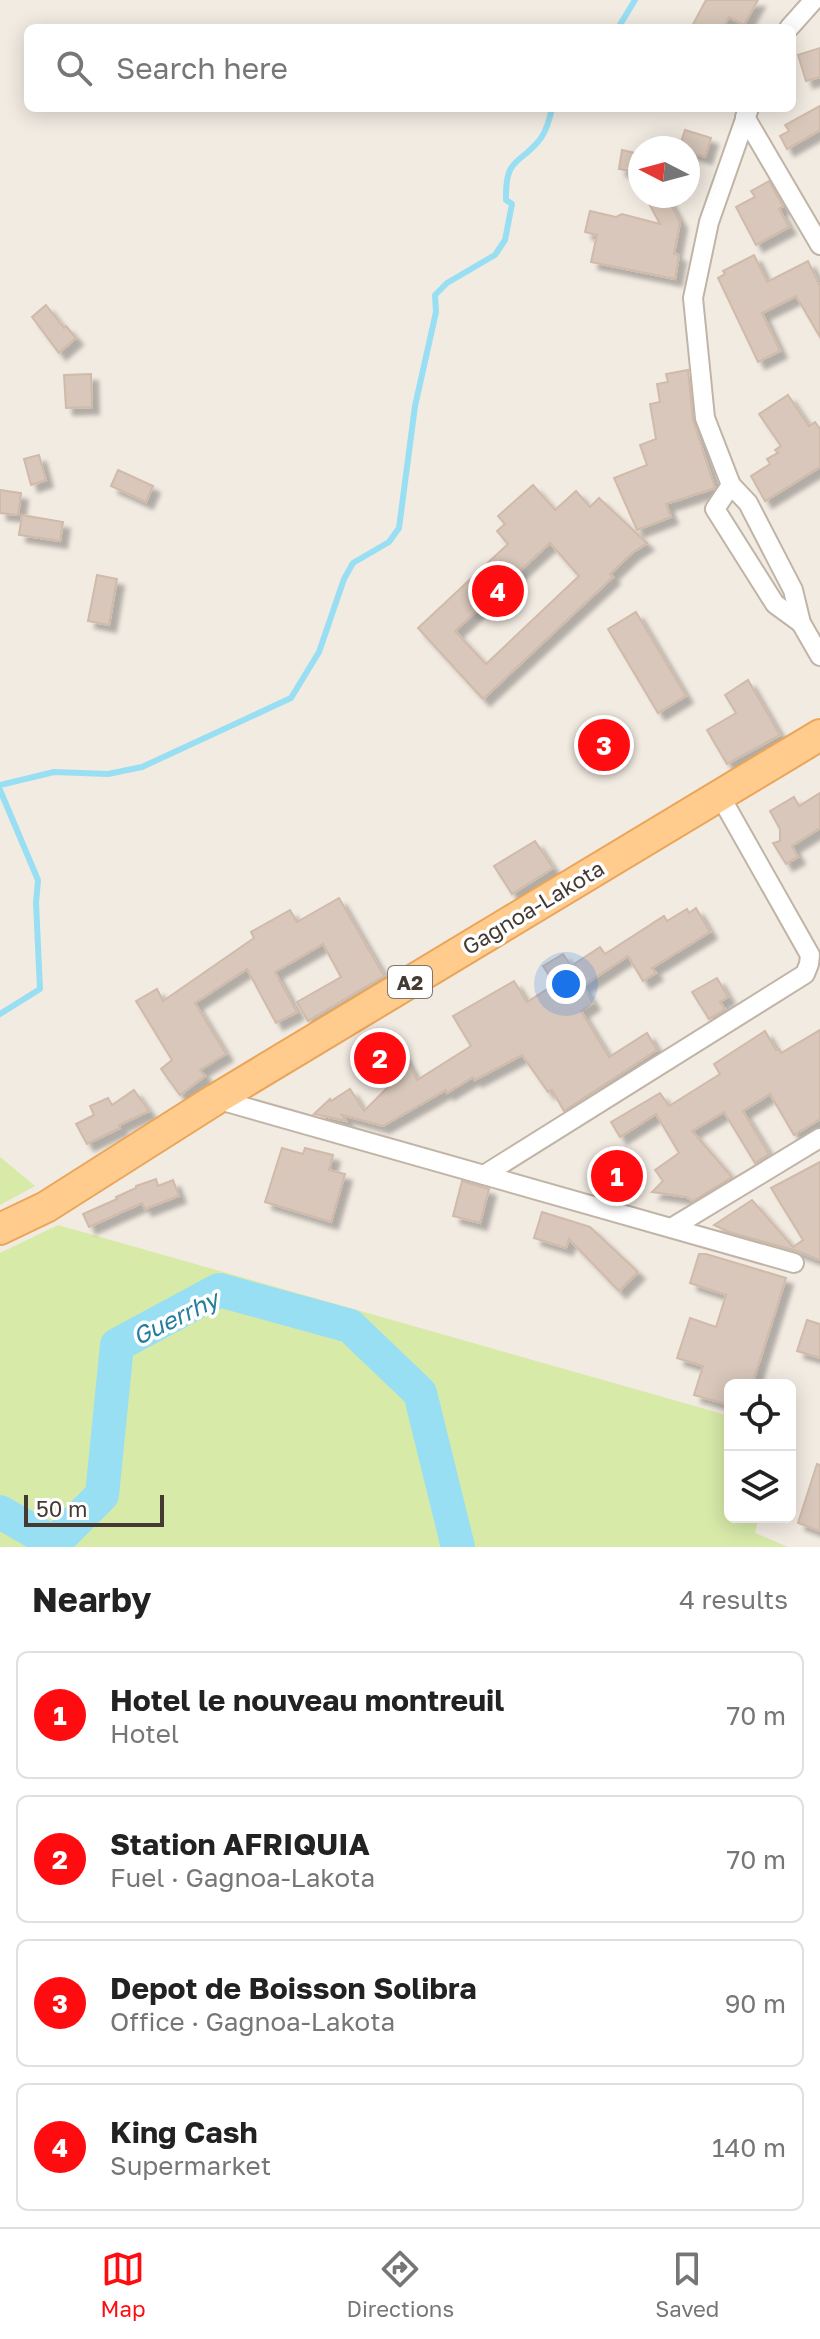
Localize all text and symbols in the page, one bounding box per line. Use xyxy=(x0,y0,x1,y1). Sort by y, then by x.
search box xyxy=(24,24,796,112)
icon: search xyxy=(52,46,96,90)
text: Search here xyxy=(116,50,288,86)
north arrow xyxy=(628,136,700,208)
pin: 4 xyxy=(472,561,524,621)
pin: 3 xyxy=(578,715,630,775)
street label: Gagnoa-Lakota xyxy=(457,854,609,960)
your location xyxy=(546,964,586,1004)
road number: A2 xyxy=(388,966,432,998)
pin: 2 xyxy=(354,1028,406,1088)
pin: 1 xyxy=(591,1146,643,1206)
water label: Guerrhy xyxy=(127,1282,226,1351)
map controls xyxy=(724,1379,796,1523)
button: locate xyxy=(724,1379,796,1451)
button: layers xyxy=(724,1451,796,1523)
scale bar xyxy=(24,1491,164,1527)
text: 50 m xyxy=(36,1495,87,1522)
text: Nearby xyxy=(32,1579,152,1619)
text: 4 results xyxy=(679,1584,788,1615)
text: Hotel le nouveau montreuil xyxy=(110,1682,504,1718)
text: 1 xyxy=(53,1700,67,1731)
text: 70 m xyxy=(727,1700,786,1731)
text: Hotel xyxy=(110,1718,179,1749)
text: Station AFRIQUIA xyxy=(110,1826,370,1862)
text: 2 xyxy=(52,1844,68,1875)
text: 70 m xyxy=(727,1844,786,1875)
text: Fuel · Gagnoa-Lakota xyxy=(110,1862,375,1893)
text: Depot de Boisson Solibra xyxy=(110,1970,477,2006)
text: 3 xyxy=(52,1988,68,2019)
text: 90 m xyxy=(725,1988,786,2019)
text: Office · Gagnoa-Lakota xyxy=(110,2006,395,2037)
text: King Cash xyxy=(110,2114,258,2150)
text: 4 xyxy=(52,2132,68,2163)
text: 140 m xyxy=(712,2132,786,2163)
text: Supermarket xyxy=(110,2150,271,2181)
tab: Map xyxy=(101,2247,145,2322)
tab: Directions xyxy=(347,2247,454,2322)
tab: Saved xyxy=(655,2247,719,2322)

